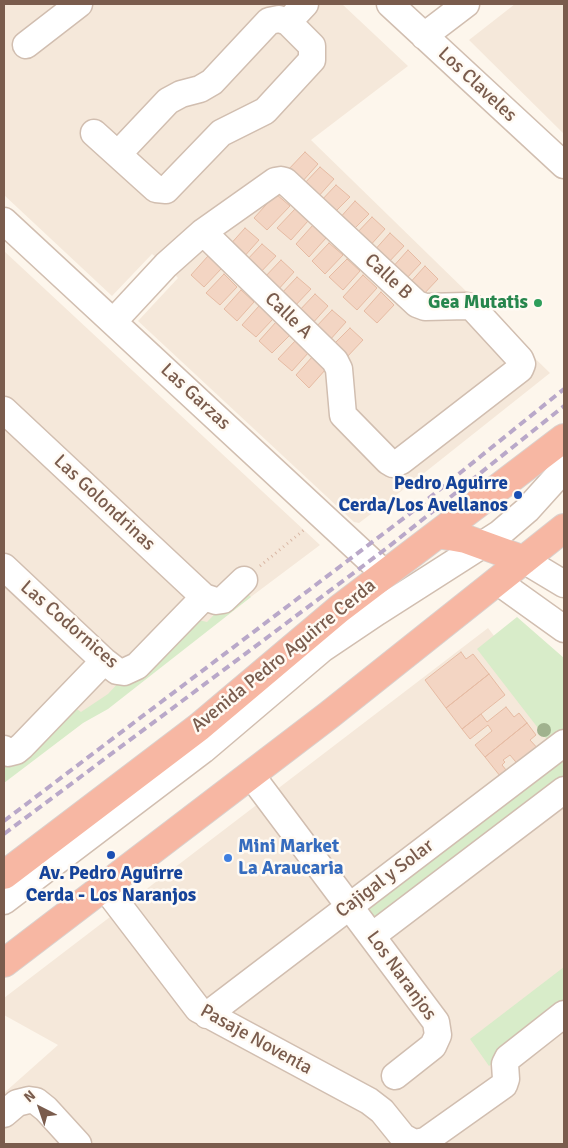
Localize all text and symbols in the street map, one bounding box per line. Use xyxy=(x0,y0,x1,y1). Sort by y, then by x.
street label: Los Claveles xyxy=(433,43,521,127)
street label: Calle B xyxy=(359,249,417,305)
street label: Calle A xyxy=(260,288,316,344)
place label: Gea Mutatis xyxy=(428,292,528,314)
marker: Gea Mutatis xyxy=(532,297,544,309)
street label: Las Garzas xyxy=(155,359,235,435)
street label: Las Golondrinas xyxy=(49,450,159,556)
place label: Pedro Aguirre Cerda/Los Avellanos xyxy=(339,473,508,517)
marker: Pedro Aguirre Cerda/Los Avellanos xyxy=(512,489,524,501)
street label: Avenida Pedro Aguirre Cerda xyxy=(187,575,381,737)
street label: Las Codornices xyxy=(15,576,123,674)
street label: Cajigal y Solar xyxy=(332,835,438,923)
place label: Mini Market La Araucaria xyxy=(238,836,344,880)
marker: Av. Pedro Aguirre Cerda - Los Naranjos xyxy=(105,849,117,861)
marker: Mini Market La Araucaria xyxy=(222,852,234,864)
place label: Av. Pedro Aguirre Cerda - Los Naranjos xyxy=(26,863,196,907)
street label: Los Naranjos xyxy=(361,927,441,1025)
street label: Pasaje Noventa xyxy=(196,1000,316,1080)
north arrow xyxy=(15,1083,65,1133)
text: N xyxy=(21,1087,39,1106)

